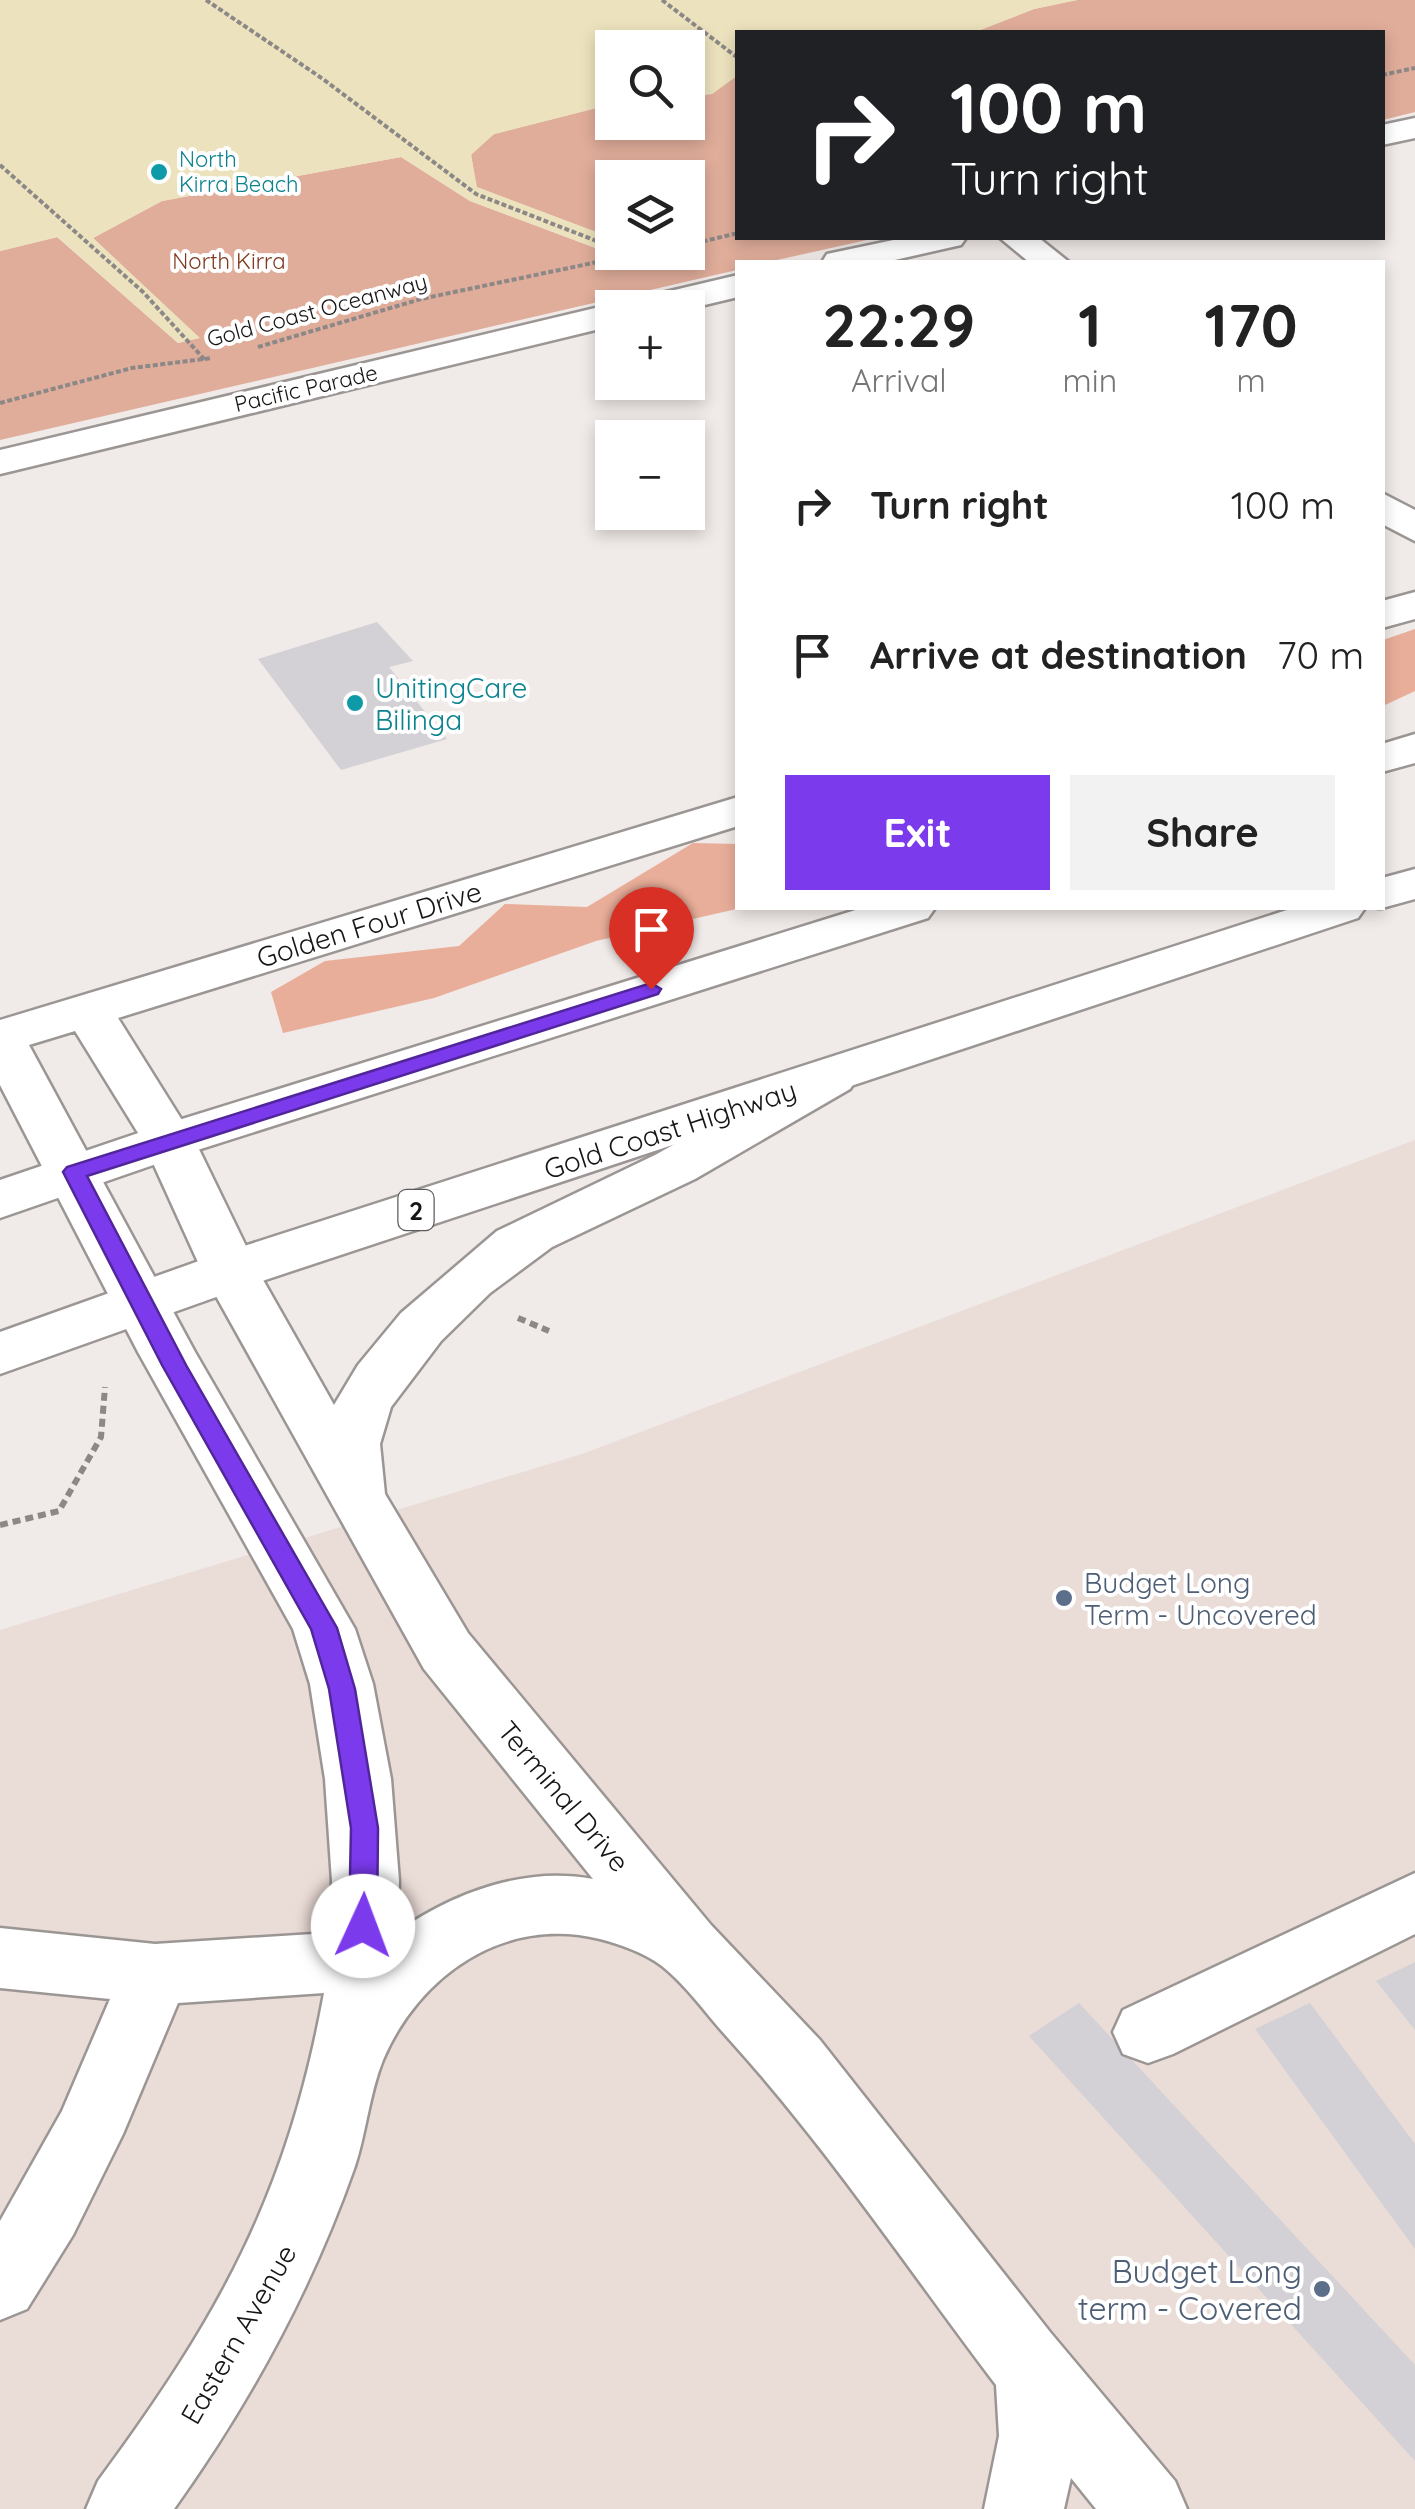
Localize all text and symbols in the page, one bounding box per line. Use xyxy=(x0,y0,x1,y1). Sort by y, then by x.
map controls xyxy=(595,30,705,530)
button: search xyxy=(595,30,705,140)
text: 100 m xyxy=(950,63,1147,151)
icon: right xyxy=(785,70,915,200)
place label: North Kirra Beach xyxy=(179,145,299,198)
text: Turn right xyxy=(950,150,1149,206)
button: layers xyxy=(595,160,705,270)
marker: North Kirra Beach xyxy=(148,161,170,183)
park label: North Kirra xyxy=(172,247,286,275)
street label: Gold Coast Oceanway xyxy=(204,267,430,353)
text: 22:29 xyxy=(822,287,975,362)
text: 1 xyxy=(1078,287,1102,362)
text: 170 xyxy=(1205,287,1298,362)
button: + xyxy=(595,290,705,400)
street label: Pacific Parade xyxy=(232,358,380,418)
text: Arrival xyxy=(851,360,947,400)
text: min xyxy=(1063,360,1117,400)
text: m xyxy=(1236,360,1266,400)
button: − xyxy=(595,420,705,530)
icon: right xyxy=(785,478,840,533)
text: Turn right xyxy=(870,481,1049,529)
text: 100 m xyxy=(1231,481,1335,529)
icon: arrive xyxy=(785,628,840,683)
text: Arrive at destination xyxy=(870,631,1247,679)
text: 70 m xyxy=(1277,631,1364,679)
place label: UnitingCare Bilinga xyxy=(375,670,527,737)
marker: UnitingCare Bilinga xyxy=(344,692,366,714)
button: Exit xyxy=(785,775,1050,890)
button: Share xyxy=(1070,775,1335,890)
street label: Golden Four Drive xyxy=(252,873,486,975)
pin xyxy=(609,887,694,990)
icon: arrive xyxy=(624,902,679,957)
street label: Gold Coast Highway xyxy=(539,1072,801,1186)
road number: 2 xyxy=(398,1190,434,1230)
place label: Budget Long Term - Uncovered xyxy=(1084,1565,1317,1632)
marker: Budget Long Term - Uncovered xyxy=(1053,1587,1075,1609)
street label: Terminal Drive xyxy=(491,1713,637,1879)
position arrow xyxy=(311,1874,415,1978)
street label: Eastern Avenue xyxy=(172,2238,304,2430)
place label: Budget Long term - Covered xyxy=(1078,2251,1302,2328)
marker: Budget Long term - Covered xyxy=(1311,2278,1333,2300)

